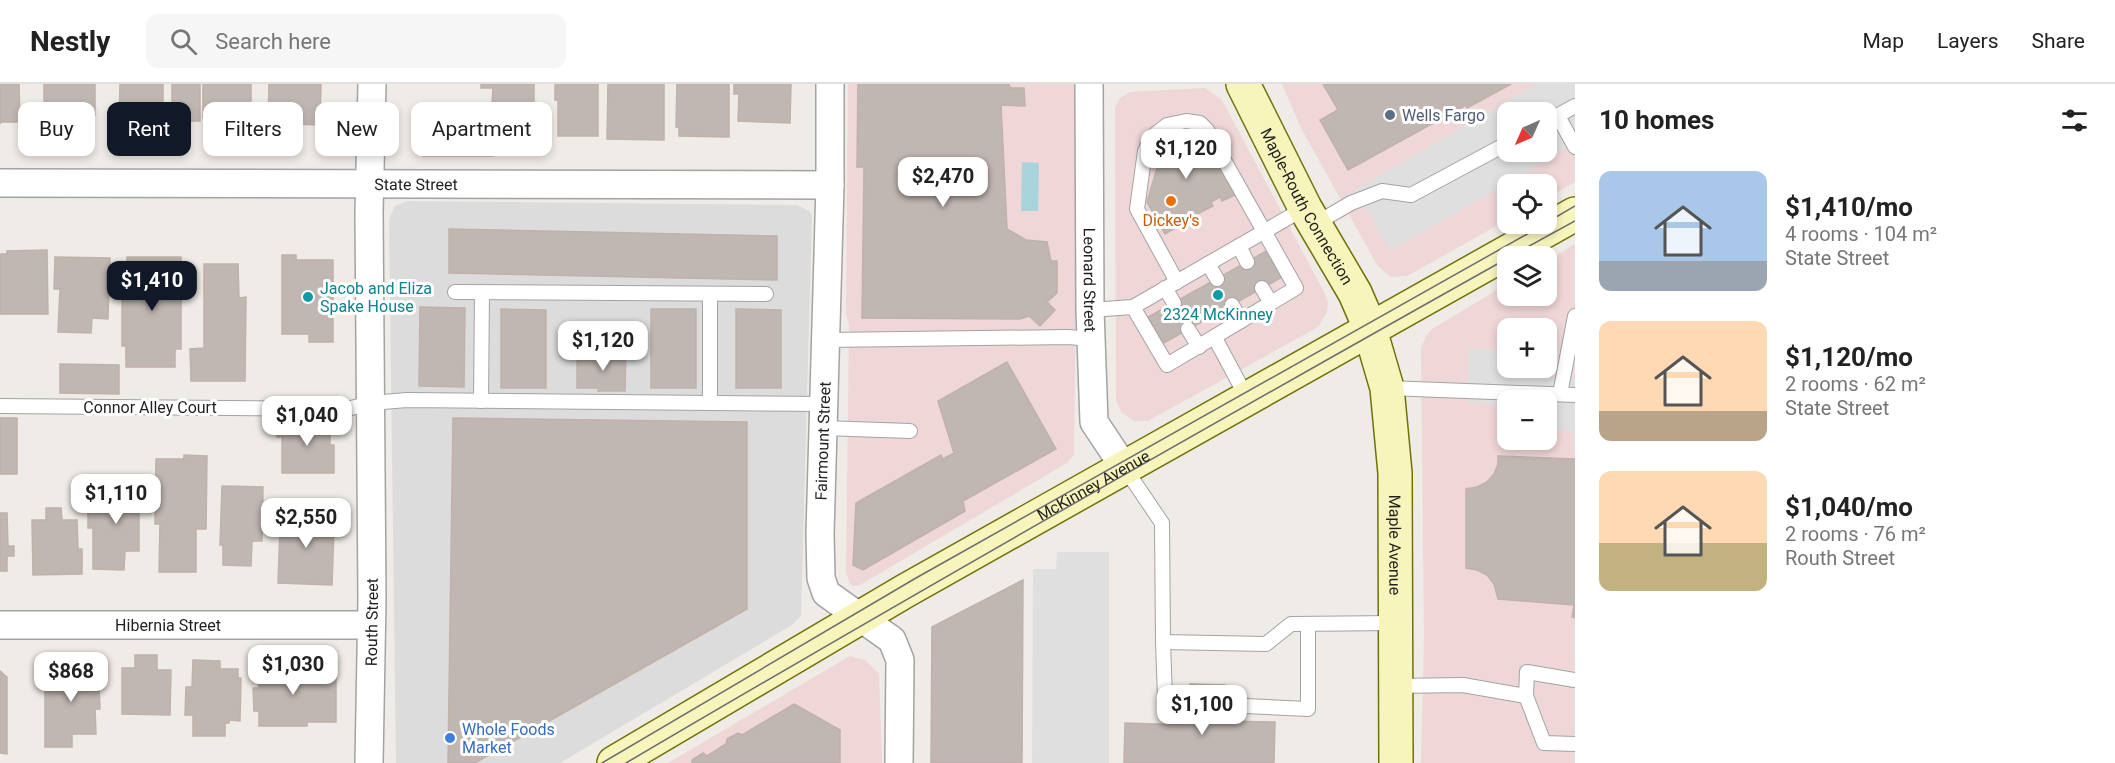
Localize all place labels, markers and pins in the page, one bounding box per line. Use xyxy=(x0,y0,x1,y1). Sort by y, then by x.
place label: Wells Fargo xyxy=(1402,106,1485,125)
marker: Wells Fargo xyxy=(1383,108,1397,122)
pin: $1,120 xyxy=(1137,129,1235,180)
pin: $2,470 xyxy=(894,157,992,208)
marker: Dickey's xyxy=(1164,194,1178,208)
place label: Dickey's xyxy=(1142,211,1200,230)
pin: $1,410 xyxy=(103,261,201,312)
place label: Jacob and Eliza Spake House xyxy=(320,279,432,316)
marker: 2324 McKinney xyxy=(1211,288,1225,302)
marker: Jacob and Eliza Spake House xyxy=(301,290,315,304)
place label: 2324 McKinney xyxy=(1163,305,1273,324)
pin: $1,120 xyxy=(554,321,652,372)
pin: $1,040 xyxy=(258,396,356,447)
pin: $1,110 xyxy=(67,474,165,525)
pin: $2,550 xyxy=(257,498,355,549)
pin: $1,030 xyxy=(244,645,342,696)
pin: $868 xyxy=(35,652,107,703)
pin: $1,100 xyxy=(1153,685,1251,736)
place label: Whole Foods Market xyxy=(462,720,555,757)
marker: Whole Foods Market xyxy=(443,731,457,745)

